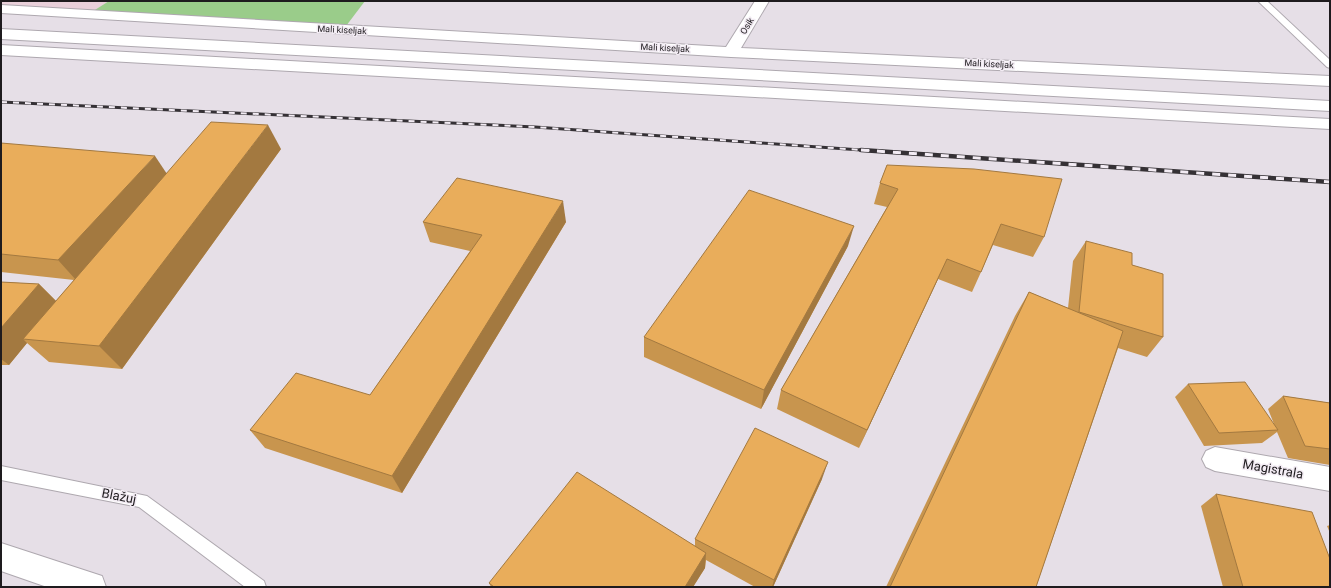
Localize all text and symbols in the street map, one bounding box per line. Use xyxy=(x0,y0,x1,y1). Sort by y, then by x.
street label: Osik xyxy=(738,16,756,36)
street label: Mali kiseljak xyxy=(317,24,367,36)
street label: Mali kiseljak xyxy=(640,42,690,54)
street label: Mali kiseljak xyxy=(964,58,1014,70)
street label: Magistrala xyxy=(1242,456,1304,482)
street label: Blažuj xyxy=(100,485,138,507)

